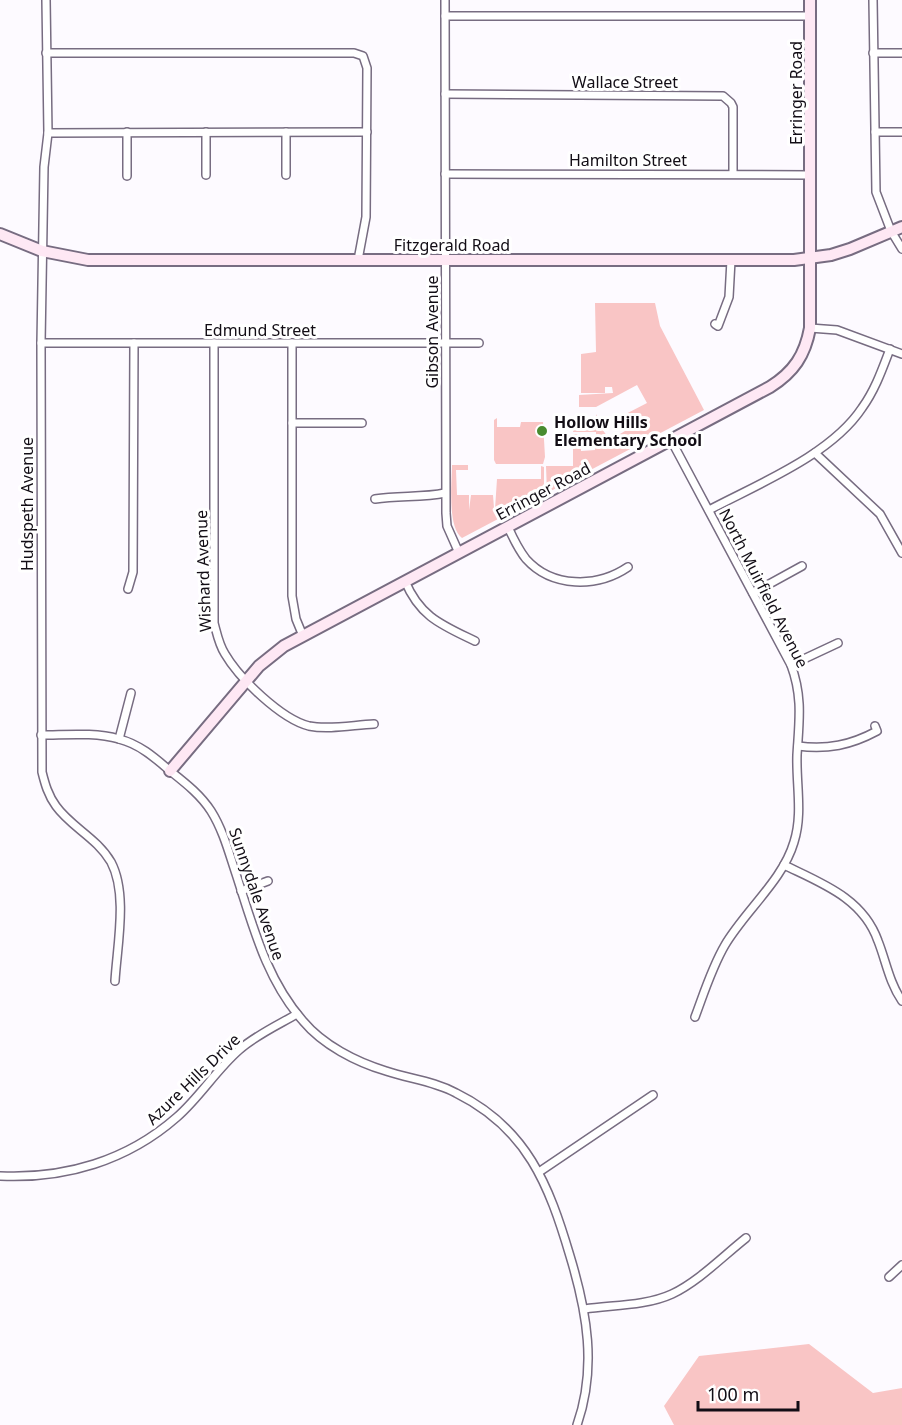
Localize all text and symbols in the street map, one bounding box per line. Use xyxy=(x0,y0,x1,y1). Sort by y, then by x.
street label: Erringer Road xyxy=(785,41,807,145)
street label: Wallace Street xyxy=(572,71,678,93)
street label: Hamilton Street xyxy=(569,149,687,171)
street label: Fitzgerald Road xyxy=(394,234,510,256)
street label: Gibson Avenue xyxy=(421,275,443,389)
street label: Edmund Street xyxy=(204,319,316,341)
place label: Hollow Hills Elementary School xyxy=(554,411,702,451)
marker: Hollow Hills Elementary School xyxy=(535,424,549,438)
street label: Hudspeth Avenue xyxy=(16,437,38,571)
street label: Erringer Road xyxy=(492,457,594,525)
street label: North Muirfield Avenue xyxy=(714,504,814,672)
street label: Wishard Avenue xyxy=(190,510,216,632)
street label: Sunnydale Avenue xyxy=(224,825,290,963)
street label: Azure Hills Drive xyxy=(141,1028,245,1130)
scale bar xyxy=(698,1374,798,1412)
text: 100 m xyxy=(707,1382,759,1406)

